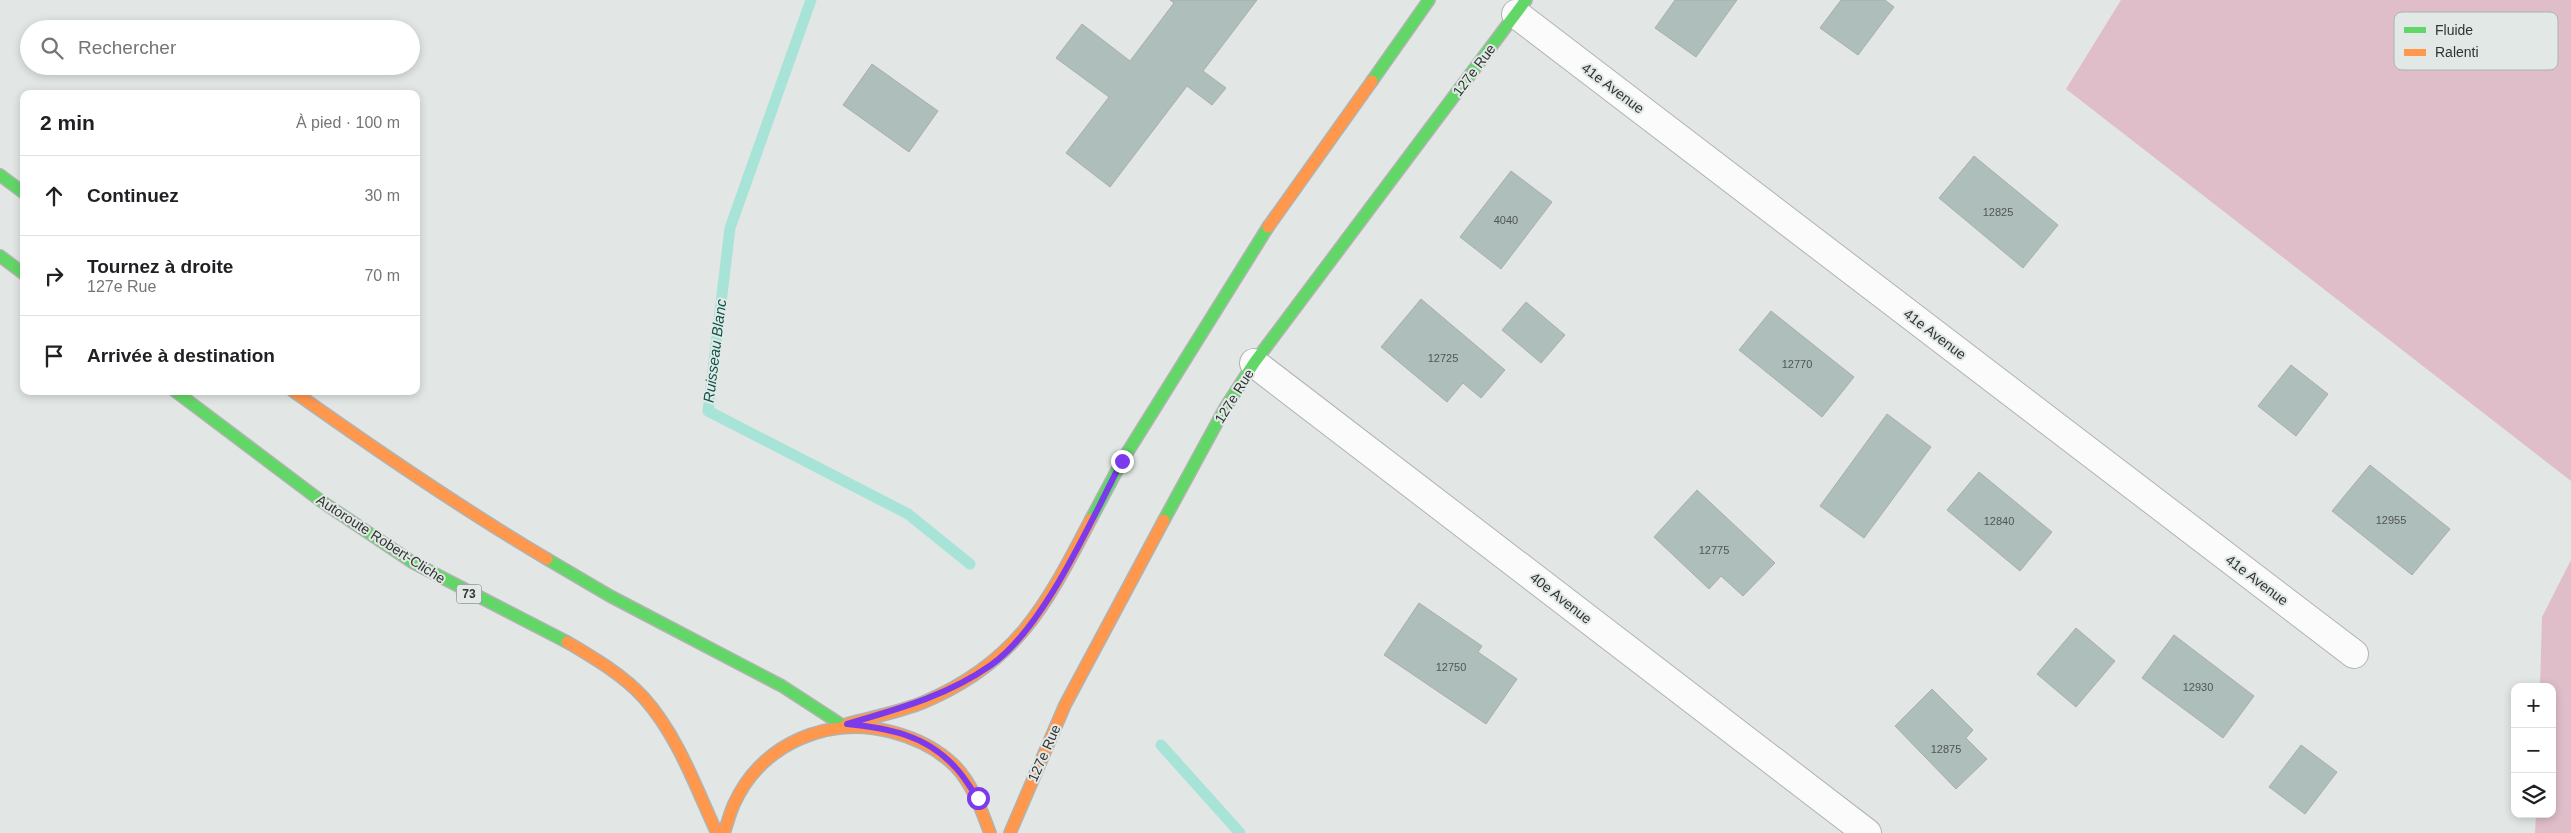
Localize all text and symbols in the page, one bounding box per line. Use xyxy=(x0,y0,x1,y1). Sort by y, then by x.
legend xyxy=(2394,12,2558,70)
search box xyxy=(20,20,420,75)
text: Fluide xyxy=(2435,22,2473,38)
icon: search xyxy=(38,34,66,62)
text: Rechercher xyxy=(78,37,176,58)
street label: 127e Rue xyxy=(1449,41,1499,99)
text: Ralenti xyxy=(2435,44,2479,60)
street label: 41e Avenue xyxy=(1579,59,1647,117)
text: 2 min xyxy=(40,111,95,134)
text: À pied · 100 m xyxy=(296,114,400,131)
icon: ahead xyxy=(40,182,68,210)
text: Continuez xyxy=(87,185,179,206)
text: 30 m xyxy=(364,187,400,204)
house number: 12825 xyxy=(1983,206,2013,218)
house number: 4040 xyxy=(1494,214,1518,226)
text: Tournez à droite xyxy=(87,256,233,277)
icon: right xyxy=(40,262,68,290)
text: 70 m xyxy=(364,267,400,284)
text: 127e Rue xyxy=(87,278,156,295)
water label: Ruisseau Blanc xyxy=(700,298,729,404)
street label: 41e Avenue xyxy=(1901,305,1969,363)
icon: arrive xyxy=(40,342,68,370)
text: Arrivée à destination xyxy=(87,345,275,366)
house number: 12725 xyxy=(1428,352,1458,364)
house number: 12770 xyxy=(1782,358,1812,370)
street label: 127e Rue xyxy=(1211,366,1257,426)
route end xyxy=(1111,450,1134,473)
street label: Autoroute Robert-Cliche xyxy=(314,491,449,587)
house number: 12955 xyxy=(2376,514,2406,526)
house number: 12840 xyxy=(1984,515,2014,527)
house number: 12775 xyxy=(1699,544,1729,556)
street label: 41e Avenue xyxy=(2223,551,2291,609)
street label: 40e Avenue xyxy=(1527,569,1595,627)
road number: 73 xyxy=(456,584,482,604)
house number: 12750 xyxy=(1436,661,1466,673)
house number: 12930 xyxy=(2183,681,2213,693)
map controls xyxy=(2511,683,2556,818)
button: + xyxy=(2511,683,2556,728)
street label: 127e Rue xyxy=(1024,722,1064,784)
button: − xyxy=(2511,728,2556,773)
house number: 12875 xyxy=(1931,743,1961,755)
button: layers xyxy=(2511,773,2556,818)
route start xyxy=(967,787,990,810)

